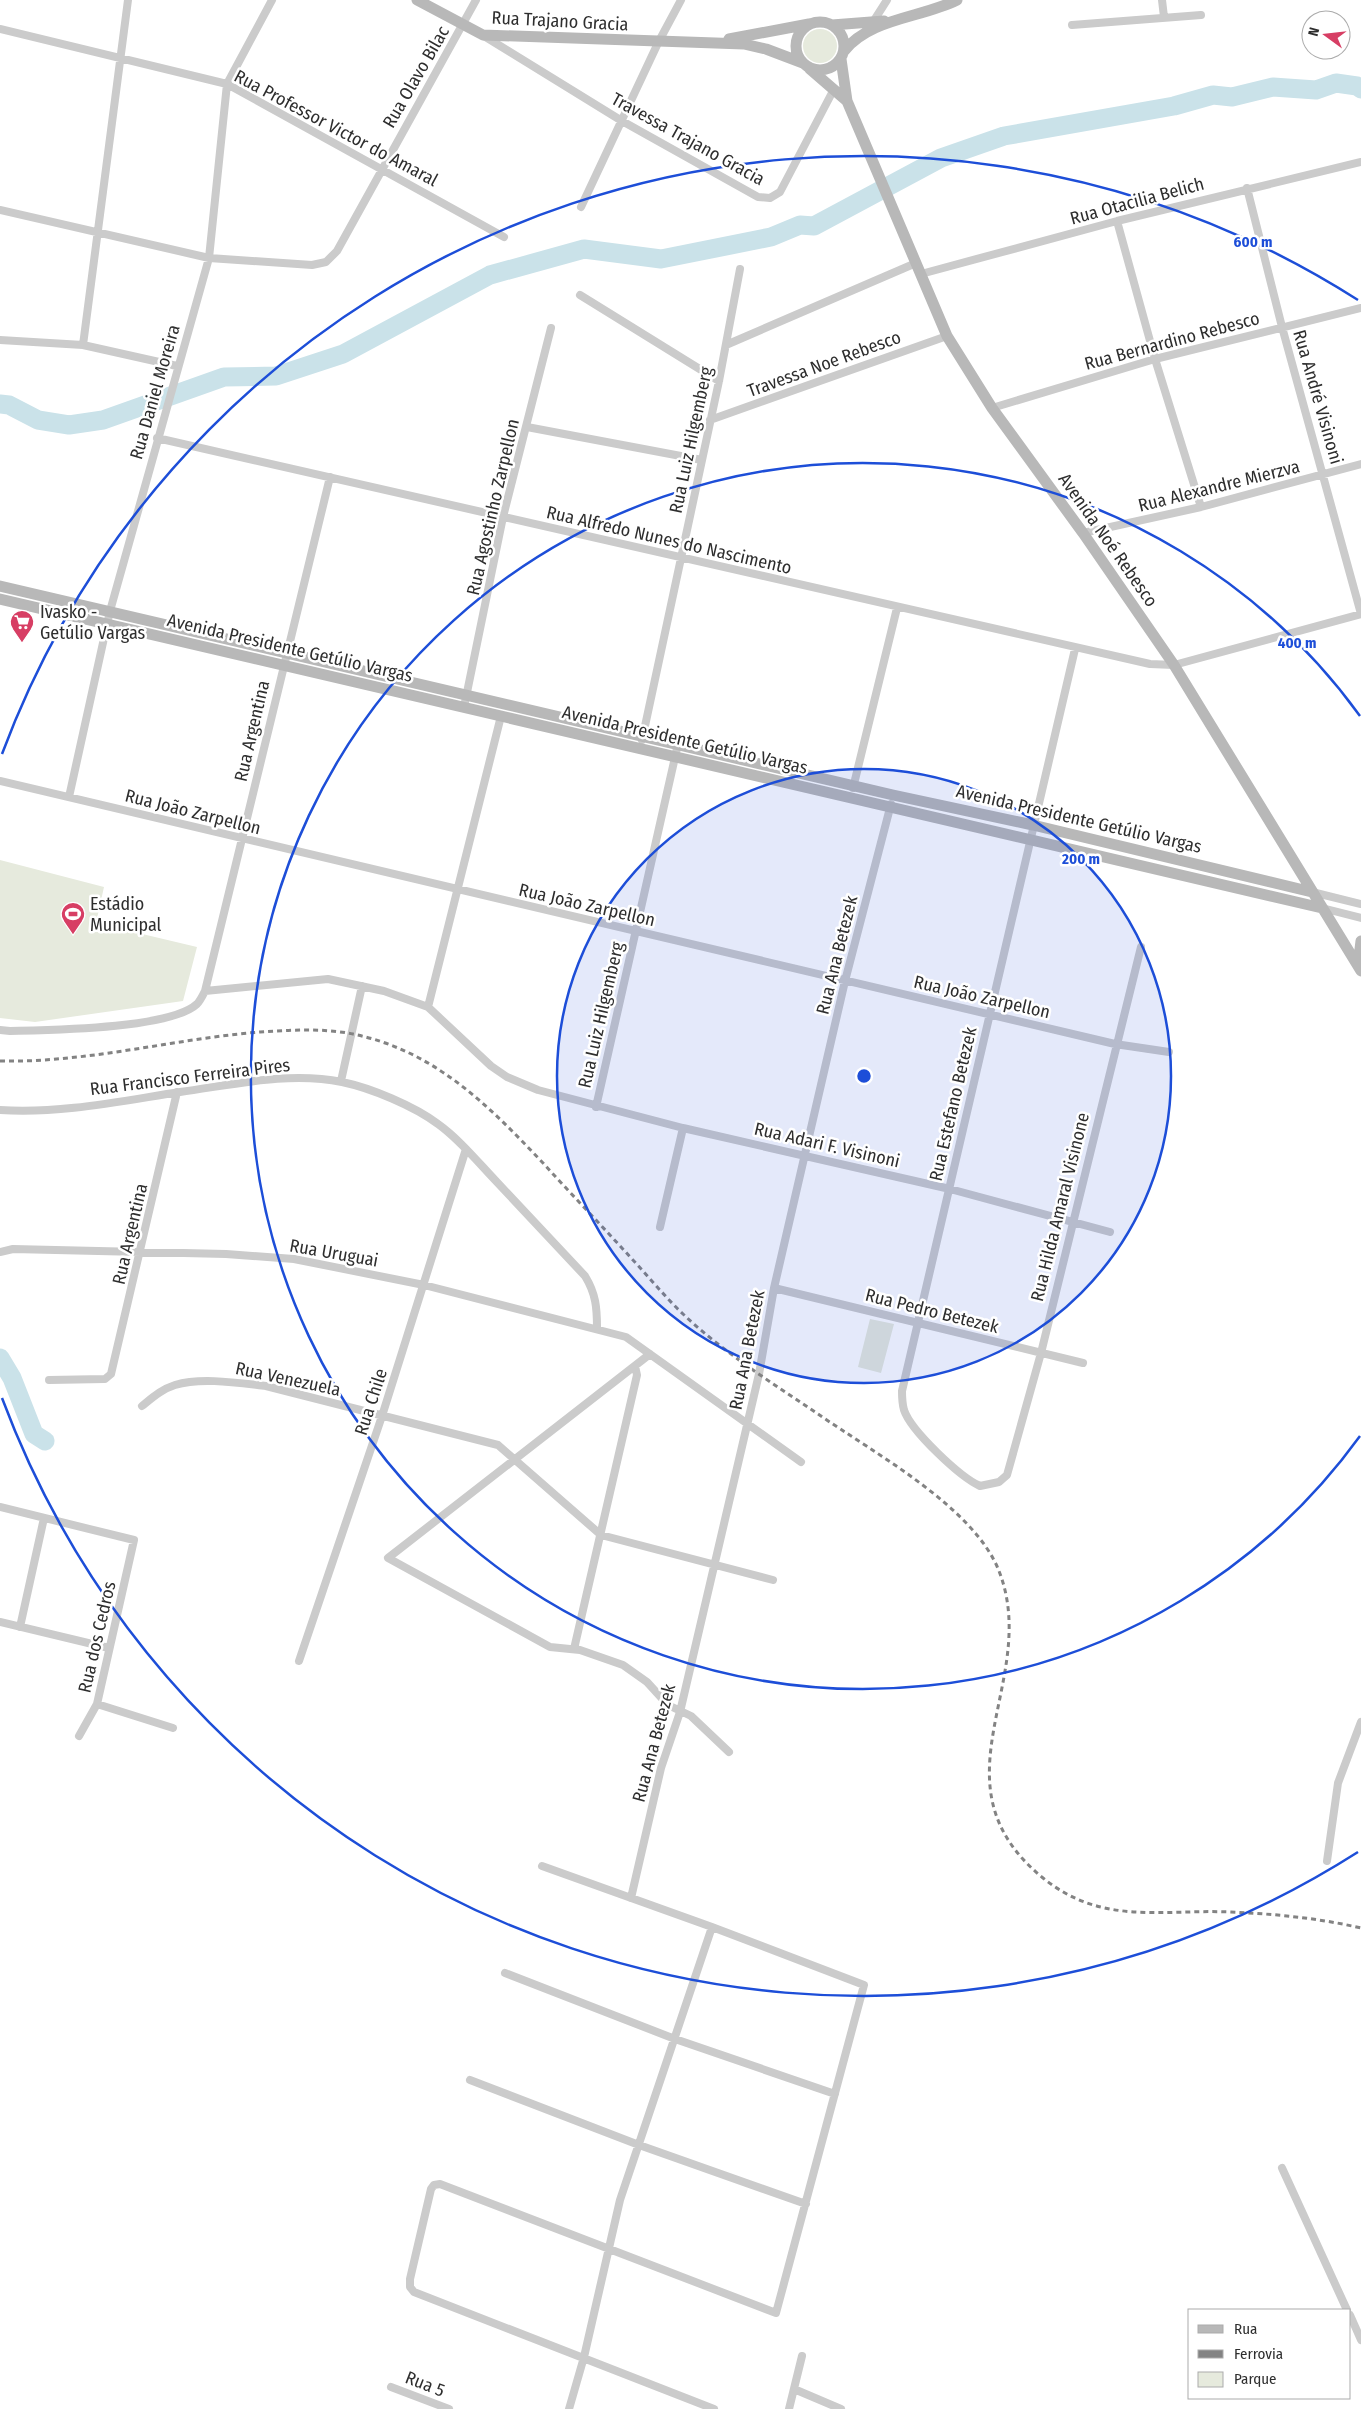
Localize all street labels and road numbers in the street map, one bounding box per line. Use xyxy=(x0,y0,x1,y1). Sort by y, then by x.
street label: Rua Trajano Gracia xyxy=(491,6,629,36)
street label: Rua Olavo Bilac xyxy=(378,22,454,132)
street label: Rua Professor Victor do Amaral xyxy=(230,65,442,191)
street label: Travessa Trajano Gracia xyxy=(608,88,769,190)
street label: Rua Otacilia Belich xyxy=(1068,173,1206,229)
street label: Rua Bernardino Rebesco xyxy=(1082,307,1262,375)
street label: Rua Daniel Moreira xyxy=(125,322,185,462)
street label: Travessa Noe Rebesco xyxy=(744,326,904,402)
street label: Rua André Visinoni xyxy=(1288,327,1348,467)
street label: Rua Luiz Hilgemberg xyxy=(665,364,717,515)
street label: Rua Agostinho Zarpellon xyxy=(462,417,524,597)
street label: Rua Alexandre Mierzva xyxy=(1136,455,1302,517)
street label: Avenida Noé Rebesco xyxy=(1054,469,1162,611)
street label: Rua Alfredo Nunes do Nascimento xyxy=(544,501,794,579)
street label: Avenida Presidente Getúlio Vargas xyxy=(165,609,415,687)
street label: Rua Argentina xyxy=(230,678,274,784)
street label: Avenida Presidente Getúlio Vargas xyxy=(560,701,810,779)
street label: Avenida Presidente Getúlio Vargas xyxy=(954,780,1204,858)
street label: Rua João Zarpellon xyxy=(123,784,263,840)
street label: Rua João Zarpellon xyxy=(517,879,657,931)
street label: Rua Ana Betezek xyxy=(812,893,863,1017)
street label: Rua Luiz Hilgemberg xyxy=(573,939,629,1090)
street label: Rua João Zarpellon xyxy=(912,971,1052,1023)
street label: Rua Estefano Betezek xyxy=(925,1024,982,1183)
street label: Rua Francisco Ferreira Pires xyxy=(89,1054,292,1100)
street label: Rua Hilda Amaral Visinone xyxy=(1026,1110,1094,1304)
street label: Rua Adari F. Visinoni xyxy=(752,1118,902,1172)
street label: Rua Argentina xyxy=(108,1181,152,1287)
street label: Rua Uruguai xyxy=(288,1234,380,1272)
street label: Rua Pedro Betezek xyxy=(863,1284,1001,1338)
street label: Rua Ana Betezek xyxy=(725,1288,770,1412)
street label: Rua Venezuela xyxy=(233,1357,343,1401)
street label: Rua Chile xyxy=(350,1366,392,1438)
street label: Rua dos Cedros xyxy=(74,1579,121,1695)
street label: Rua Ana Betezek xyxy=(628,1681,681,1805)
street label: Rua 5 xyxy=(402,2366,448,2402)

